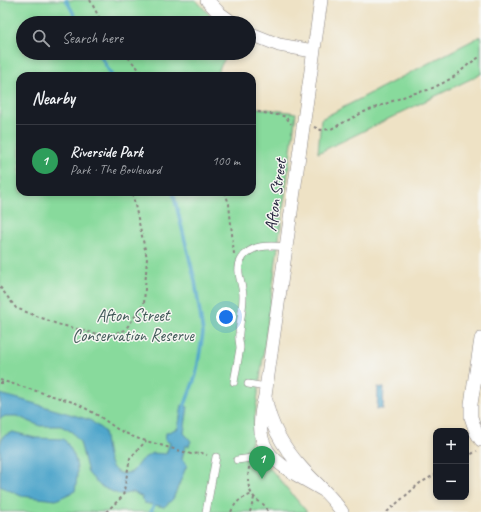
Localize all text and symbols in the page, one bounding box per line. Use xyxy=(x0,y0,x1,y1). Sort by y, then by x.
search box xyxy=(16,16,256,60)
icon: search xyxy=(30,27,52,49)
text: Search here xyxy=(62,29,123,48)
text: Nearby xyxy=(32,88,75,109)
text: Riverside Park xyxy=(70,143,143,162)
text: 1 xyxy=(42,153,48,169)
text: 100 m xyxy=(212,153,240,169)
street label: Afton Street xyxy=(260,155,291,233)
text: Park · The Boulevard xyxy=(70,162,161,178)
park label: Afton Street Conservation Reserve xyxy=(72,305,195,346)
your location xyxy=(216,307,236,327)
map controls xyxy=(433,428,469,500)
button: + xyxy=(433,428,469,464)
pin: 1 xyxy=(249,446,275,479)
button: − xyxy=(433,464,469,500)

